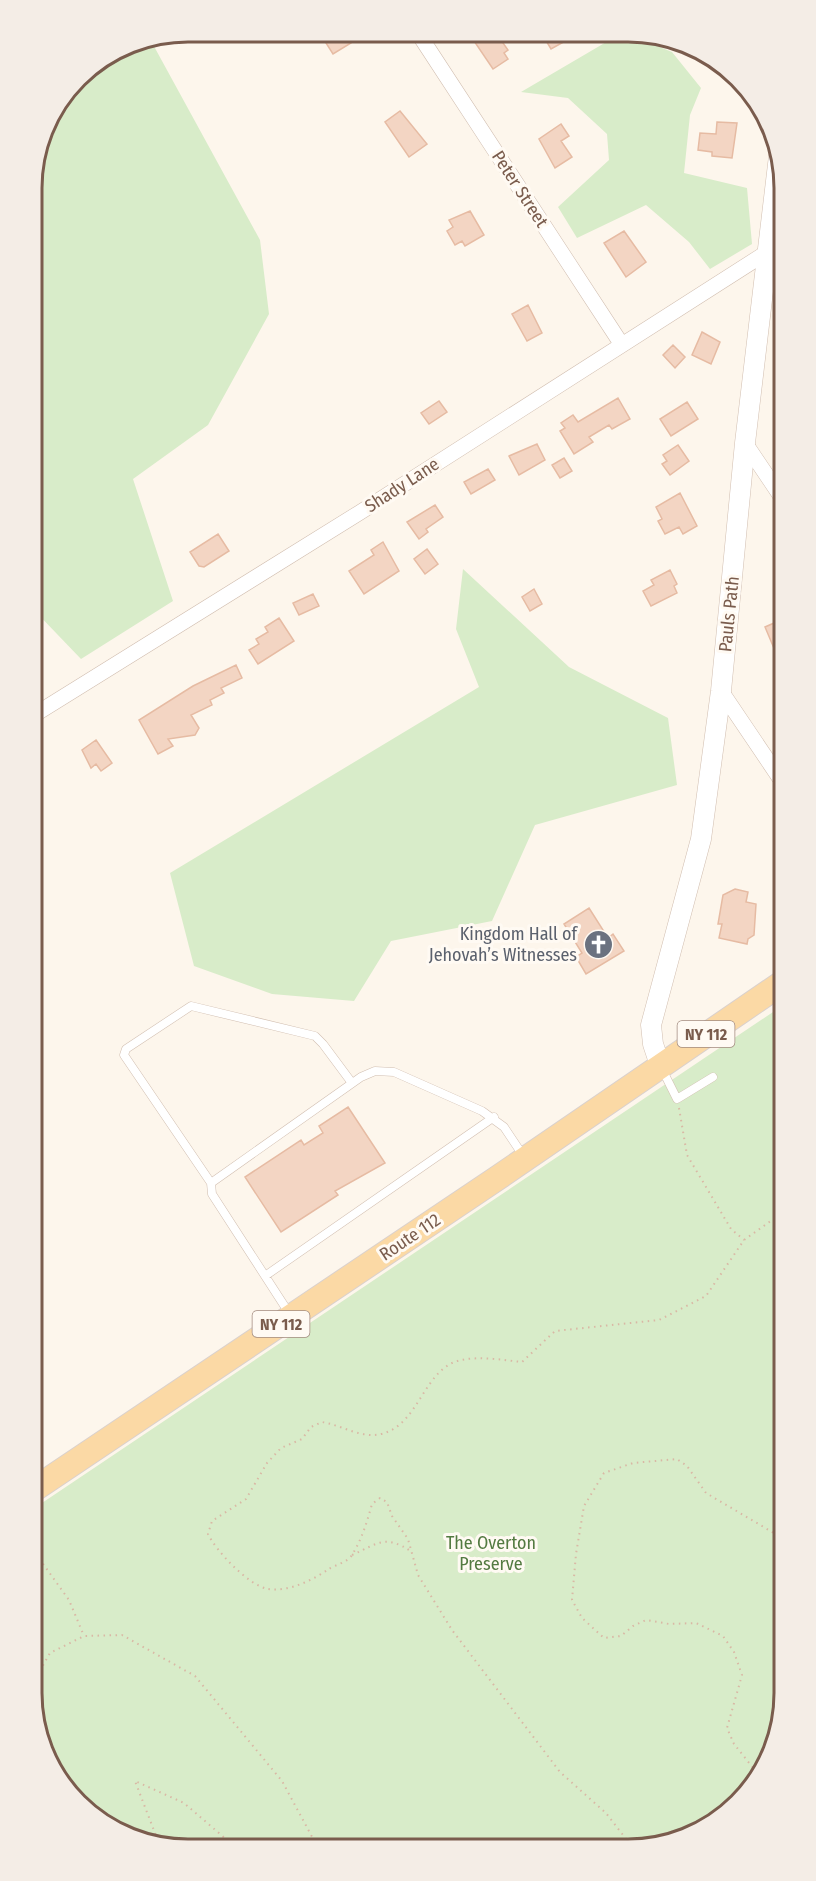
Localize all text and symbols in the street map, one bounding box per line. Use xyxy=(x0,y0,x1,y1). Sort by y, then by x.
street label: Peter Street xyxy=(487,147,553,232)
street label: Shady Lane xyxy=(361,453,443,517)
street label: Pauls Path xyxy=(714,575,744,653)
place label: Kingdom Hall of Jehovah’s Witnesses xyxy=(429,923,578,966)
church icon: Kingdom Hall of Jehovah’s Witnesses xyxy=(582,928,614,960)
road number: NY 112 xyxy=(678,1021,734,1047)
street label: Route 112 xyxy=(375,1209,445,1265)
road number: NY 112 xyxy=(252,1311,310,1337)
park label: The Overton Preserve xyxy=(446,1532,536,1575)

